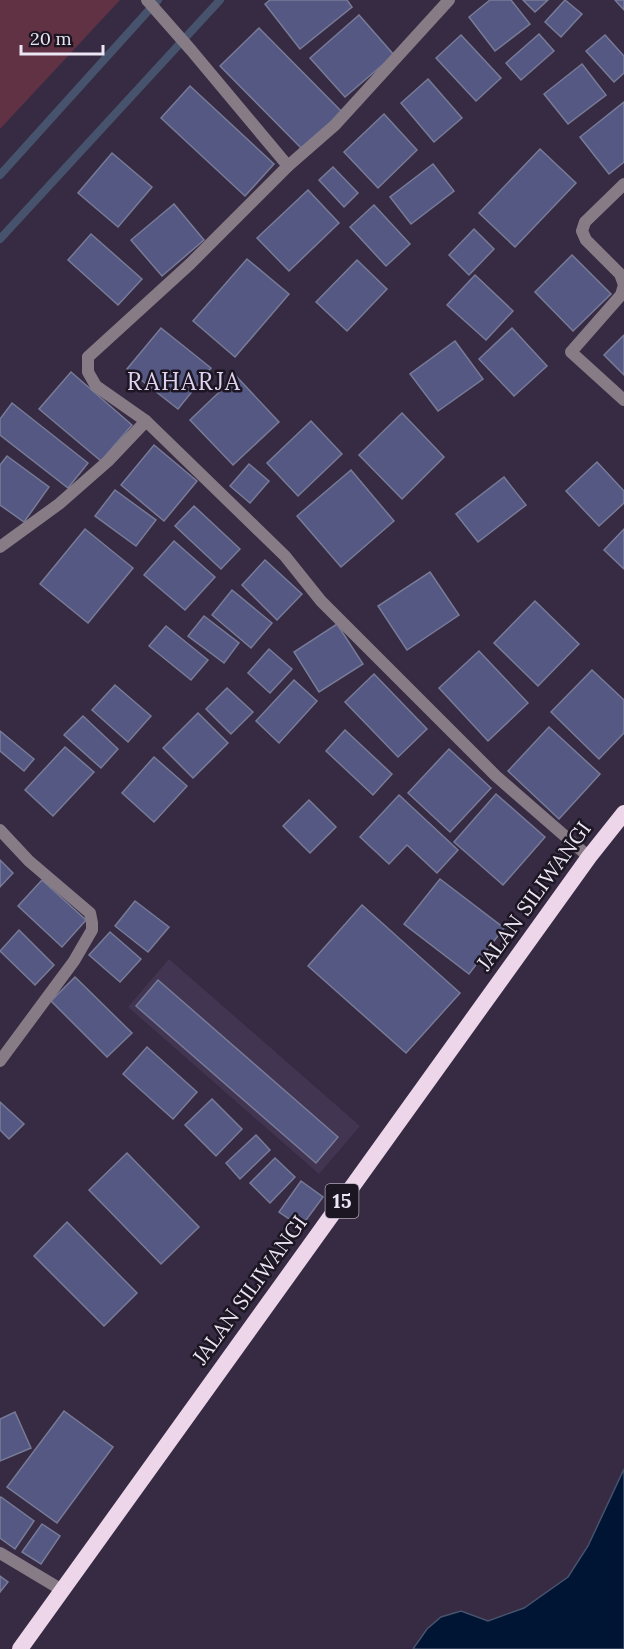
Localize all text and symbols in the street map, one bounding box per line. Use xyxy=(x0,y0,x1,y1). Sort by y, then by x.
scale bar xyxy=(21,18,104,56)
text: 20 m xyxy=(30,27,72,50)
district label: RAHARJA xyxy=(127,366,241,397)
street label: JALAN SILIWANGI xyxy=(470,816,597,976)
road number: 15 xyxy=(326,1184,358,1218)
street label: JALAN SILIWANGI xyxy=(186,1210,313,1370)

